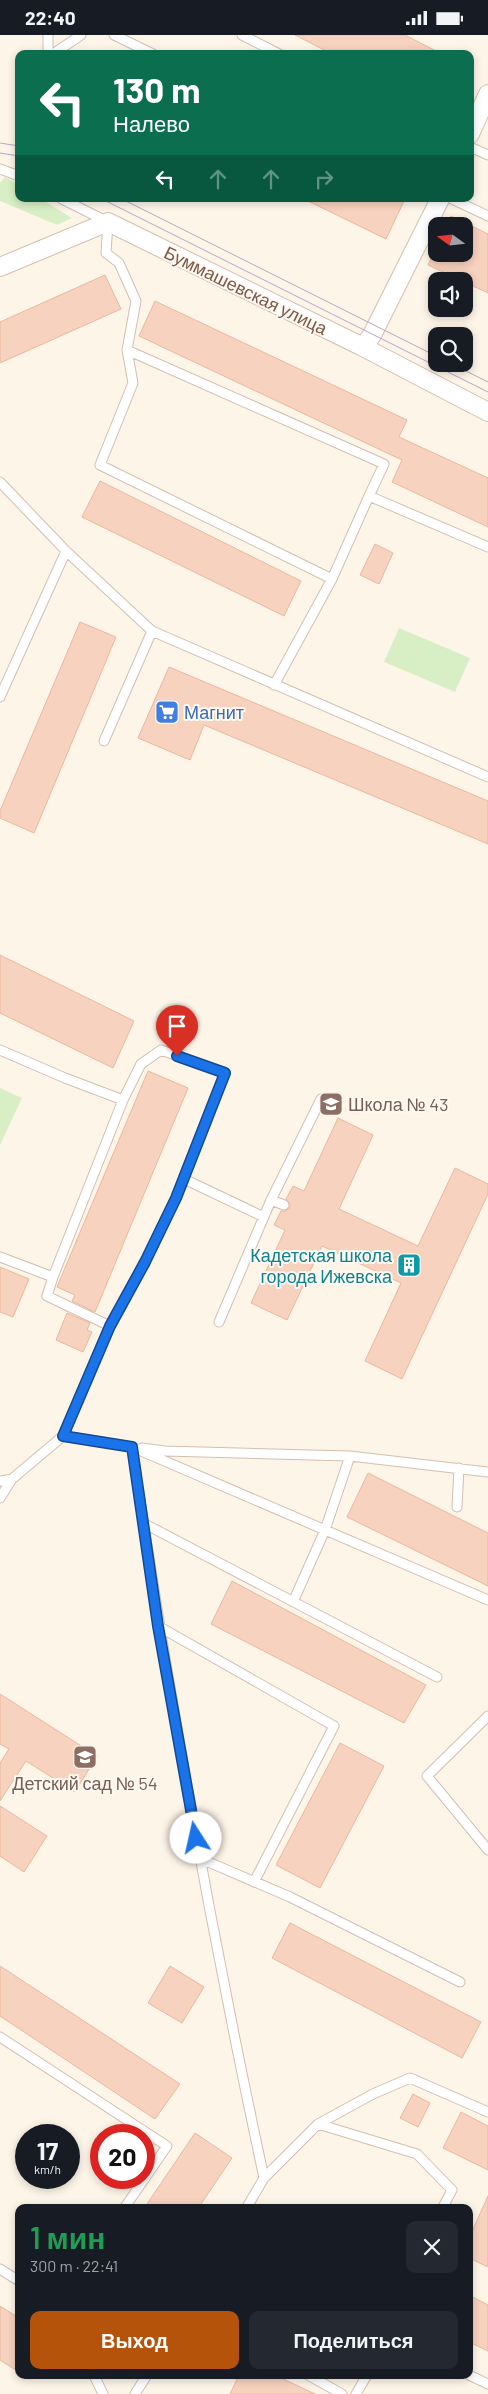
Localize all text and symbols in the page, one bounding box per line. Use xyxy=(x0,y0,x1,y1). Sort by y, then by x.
text: 22:40 xyxy=(25,6,76,29)
text: 130 m xyxy=(113,68,200,110)
icon: left xyxy=(30,70,95,135)
text: Налево xyxy=(113,110,190,136)
icon: left xyxy=(151,165,179,193)
icon: ahead xyxy=(204,165,232,193)
icon: ahead xyxy=(257,165,285,193)
icon: right xyxy=(310,165,338,193)
north arrow xyxy=(428,217,472,263)
map controls xyxy=(428,217,473,372)
street label: Буммашевская улица xyxy=(161,241,332,340)
button: sound xyxy=(428,272,473,317)
button: search xyxy=(428,327,473,372)
supermarket icon: Магнит xyxy=(154,699,180,725)
place label: Магнит xyxy=(184,701,244,723)
pin xyxy=(156,1005,198,1056)
icon: arrive xyxy=(163,1012,191,1040)
school or university icon: Школа № 43 xyxy=(318,1091,344,1117)
place label: Школа № 43 xyxy=(348,1093,448,1115)
place label: Кадетская школа города Ижевска xyxy=(250,1244,393,1287)
building icon: Кадетская школа города Ижевска xyxy=(396,1252,422,1278)
school or university icon: Детский сад № 54 xyxy=(72,1744,98,1770)
place label: Детский сад № 54 xyxy=(12,1772,158,1794)
position arrow xyxy=(169,1811,221,1863)
speed limit sign: 20 xyxy=(90,2124,155,2189)
text: 17 xyxy=(37,2135,58,2165)
text: km/h xyxy=(34,2162,61,2176)
text: 1 мин xyxy=(30,2219,105,2255)
button: close xyxy=(406,2221,458,2273)
text: 300 m · 22:41 xyxy=(30,2256,118,2275)
button: Выход xyxy=(30,2311,239,2369)
button: Поделиться xyxy=(249,2311,458,2369)

